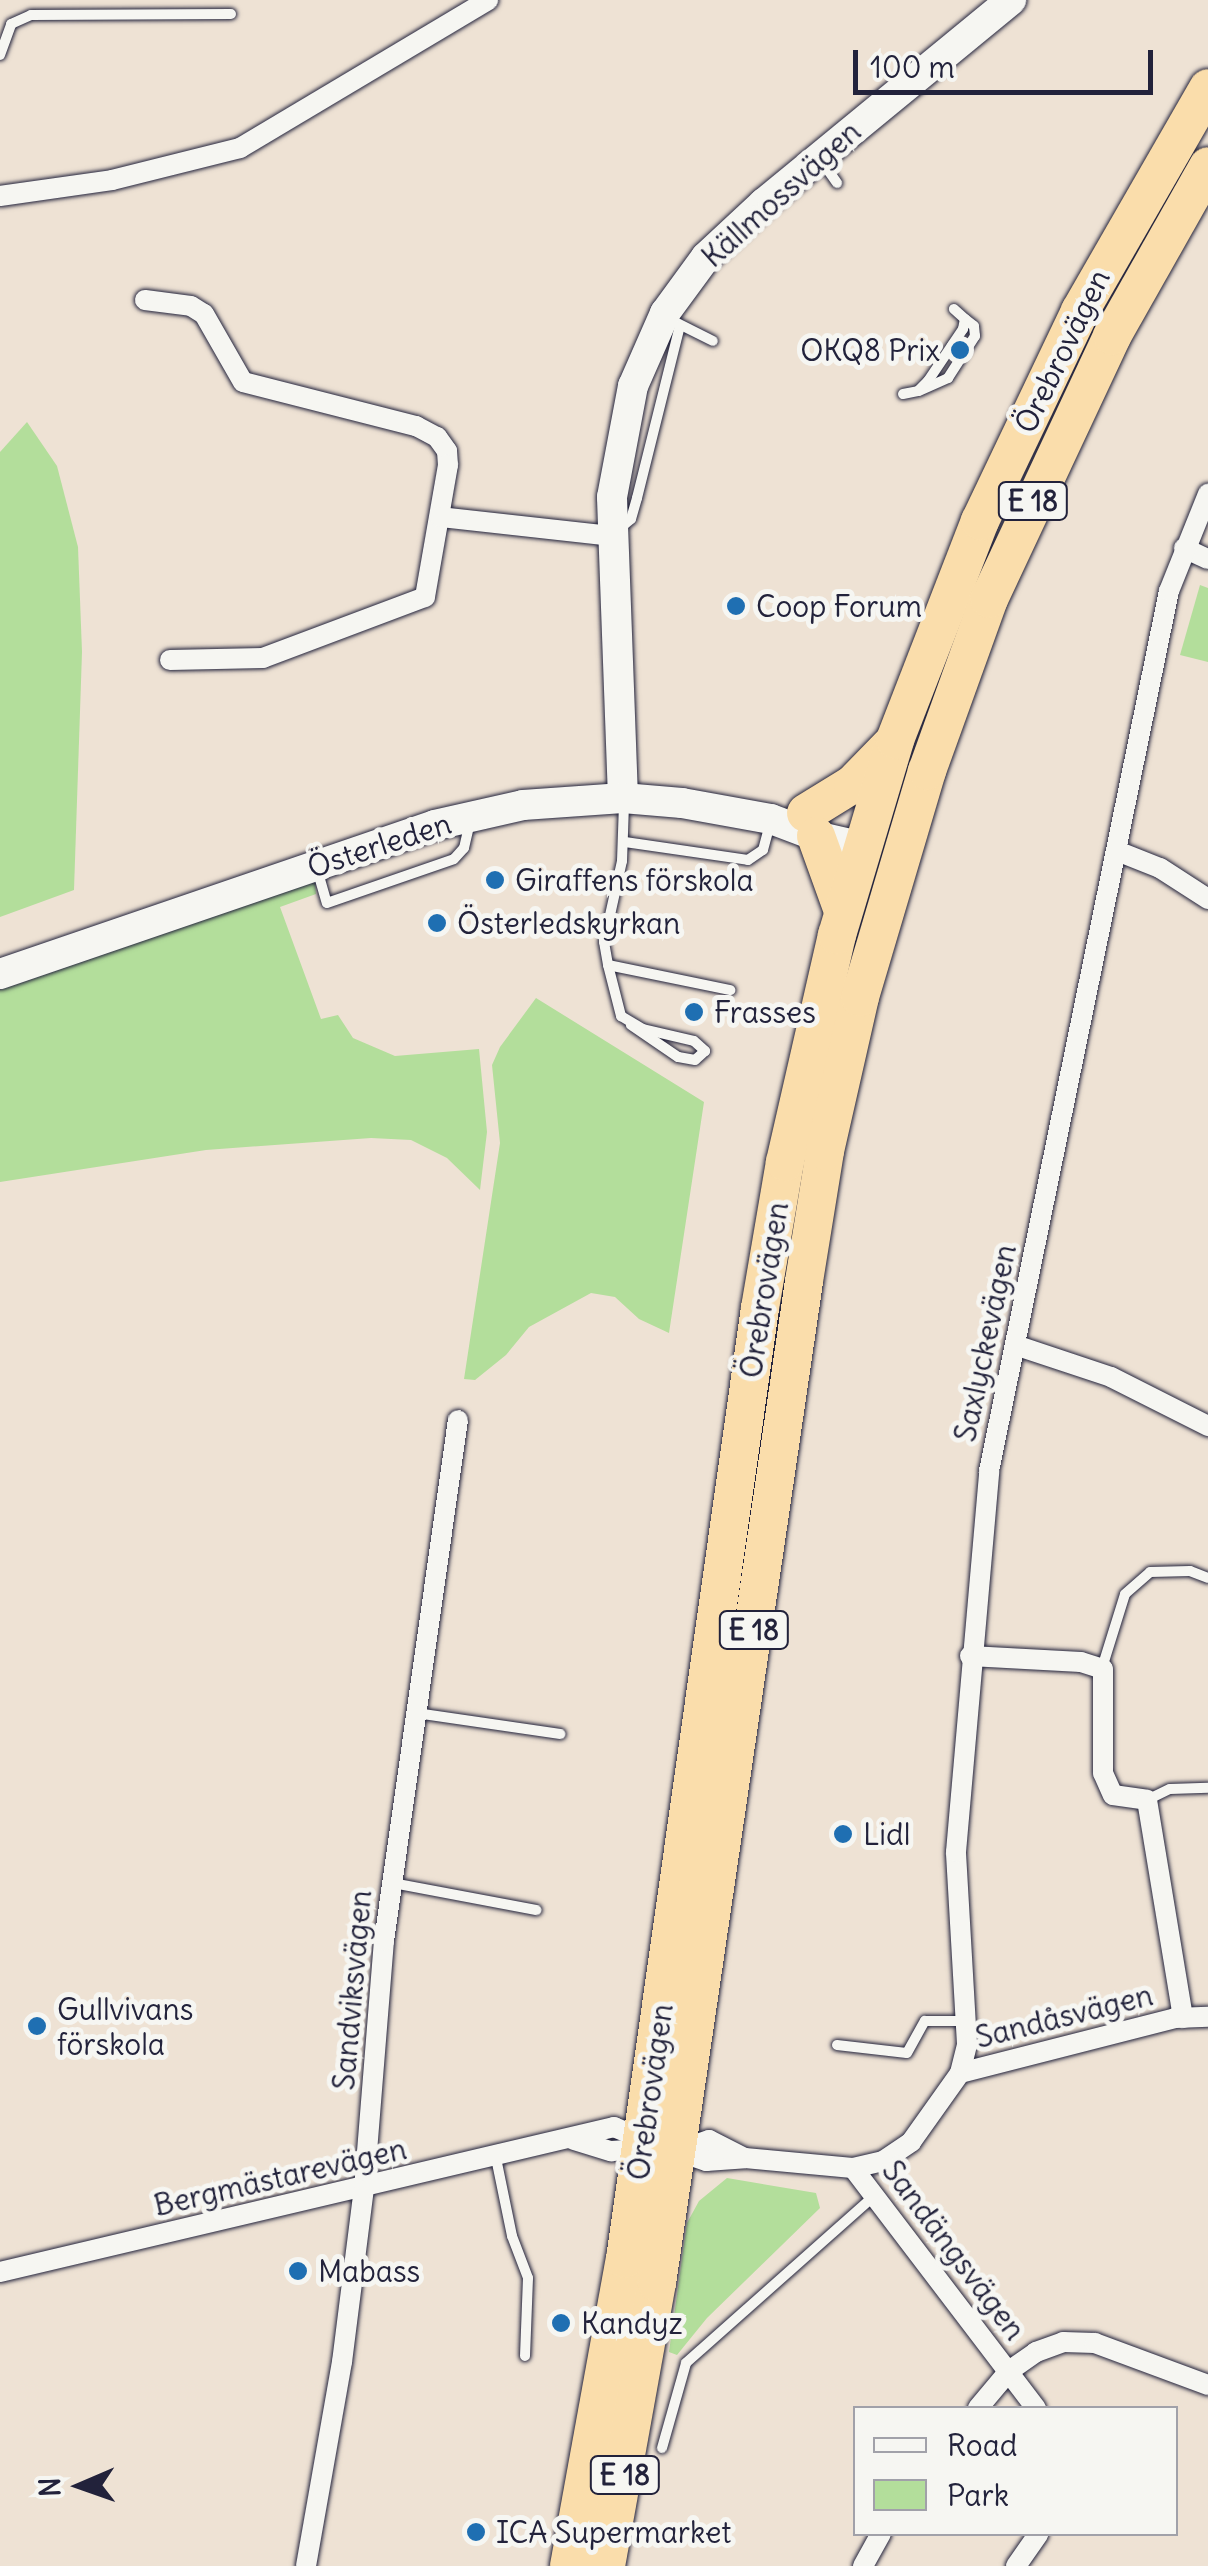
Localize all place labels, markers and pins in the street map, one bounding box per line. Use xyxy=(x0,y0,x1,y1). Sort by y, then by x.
place label: OKQ8 Prix xyxy=(800,332,940,368)
marker: OKQ8 Prix xyxy=(949,339,971,361)
place label: Coop Forum xyxy=(756,588,922,624)
marker: Coop Forum xyxy=(725,595,747,617)
place label: Giraffens förskola xyxy=(515,862,754,898)
marker: Giraffens förskola xyxy=(484,869,506,891)
place label: Österledskyrkan xyxy=(457,905,680,941)
marker: Österledskyrkan xyxy=(426,912,448,934)
place label: Frasses xyxy=(714,994,816,1030)
marker: Frasses xyxy=(683,1001,705,1023)
place label: Lidl xyxy=(863,1816,910,1852)
marker: Lidl xyxy=(832,1823,854,1845)
place label: Gullvivans förskola xyxy=(57,1991,193,2062)
marker: Gullvivans förskola xyxy=(26,2015,48,2037)
place label: Mabass xyxy=(318,2253,420,2289)
marker: Mabass xyxy=(287,2260,309,2282)
place label: Kandyz xyxy=(581,2305,683,2341)
marker: Kandyz xyxy=(550,2312,572,2334)
place label: ICA Supermarket xyxy=(496,2514,731,2550)
marker: ICA Supermarket xyxy=(465,2521,487,2543)

